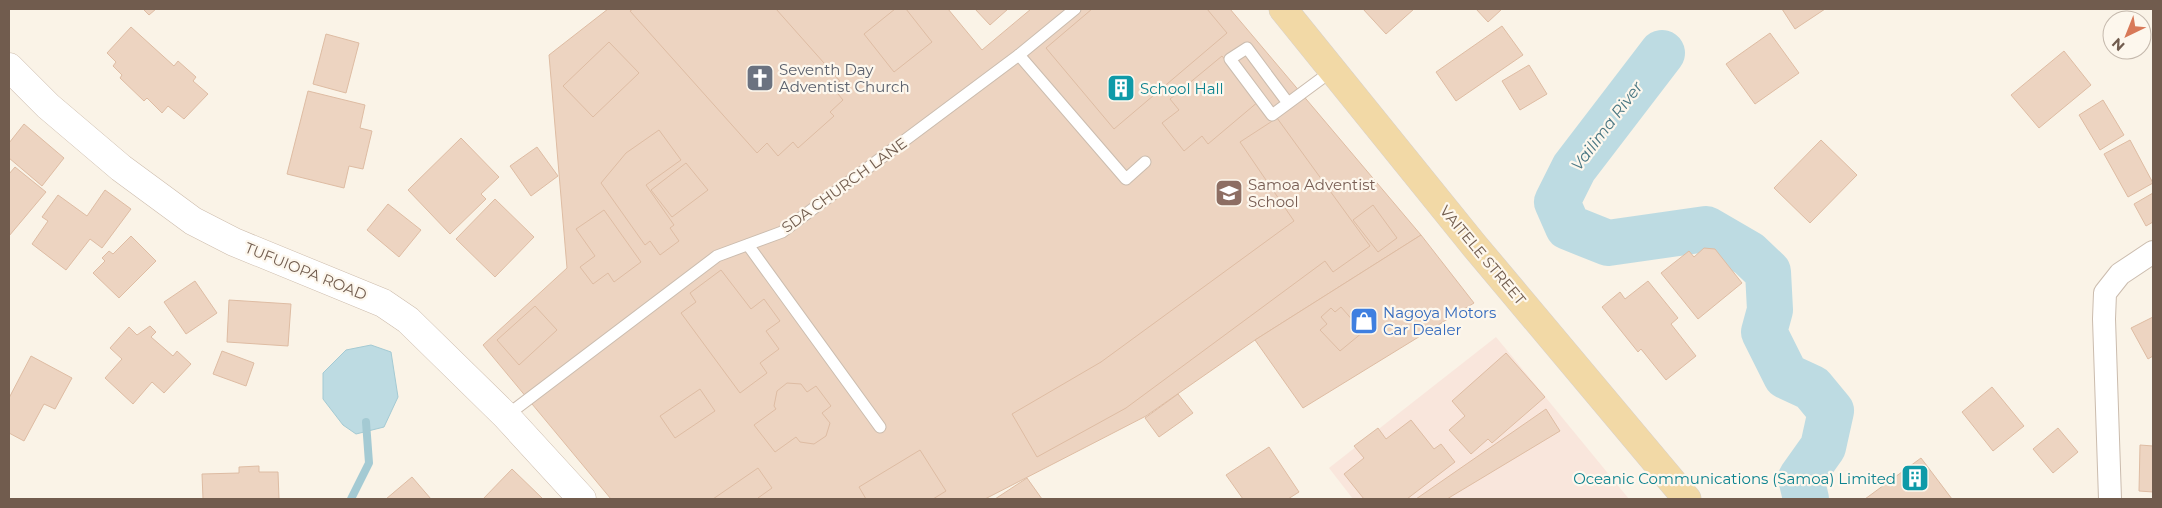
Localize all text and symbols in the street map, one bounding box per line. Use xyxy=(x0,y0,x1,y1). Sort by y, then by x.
north arrow xyxy=(2102,10,2152,60)
text: N xyxy=(2108,34,2128,55)
place label: Seventh Day Adventist Church xyxy=(779,60,910,96)
church icon: Seventh Day Adventist Church xyxy=(745,63,775,93)
building icon: School Hall xyxy=(1106,73,1136,103)
water label: Vailima River xyxy=(1567,77,1647,174)
place label: School Hall xyxy=(1140,79,1224,98)
street label: SDA CHURCH LANE xyxy=(778,133,910,237)
place label: Samoa Adventist School xyxy=(1248,175,1376,211)
school or university icon: Samoa Adventist School xyxy=(1214,178,1244,208)
street label: VAITELE STREET xyxy=(1436,201,1530,309)
street label: TUFUIOPA ROAD xyxy=(242,238,370,304)
place label: Nagoya Motors Car Dealer xyxy=(1383,303,1496,339)
shop icon: Nagoya Motors Car Dealer xyxy=(1349,306,1379,336)
building icon: Oceanic Communications (Samoa) Limited xyxy=(1900,463,1930,493)
place label: Oceanic Communications (Samoa) Limited xyxy=(1573,469,1896,488)

